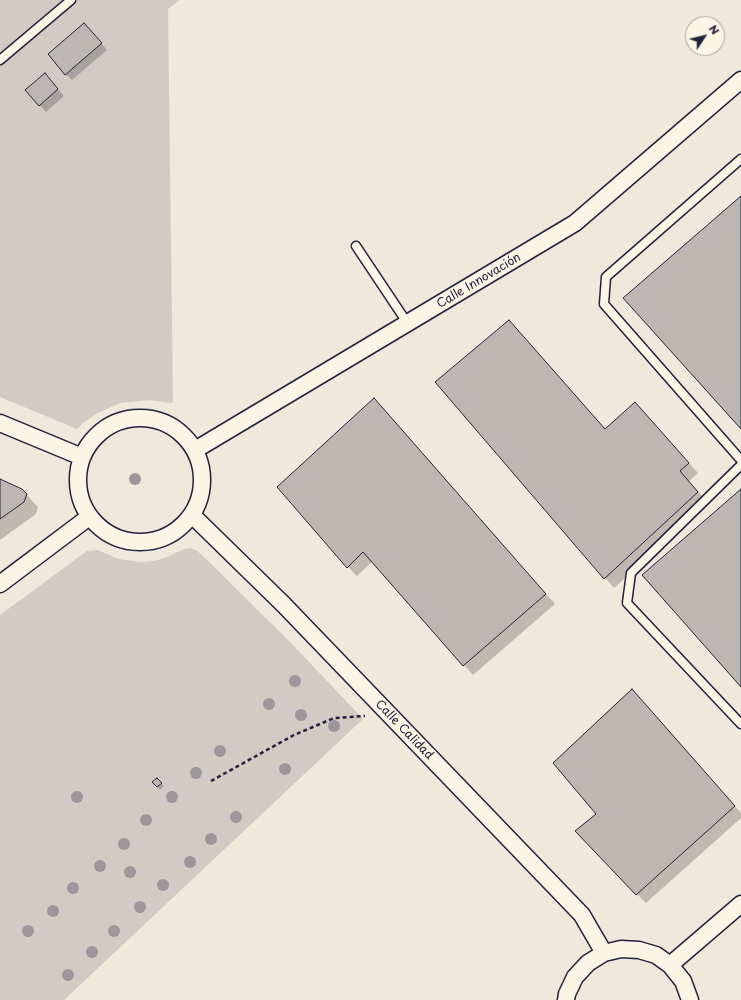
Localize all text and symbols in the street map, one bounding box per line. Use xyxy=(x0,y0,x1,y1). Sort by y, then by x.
north arrow xyxy=(685,16,725,56)
text: N xyxy=(705,21,724,38)
street label: Calle Innovación xyxy=(434,250,524,312)
street label: Calle Calidad xyxy=(372,697,436,763)

